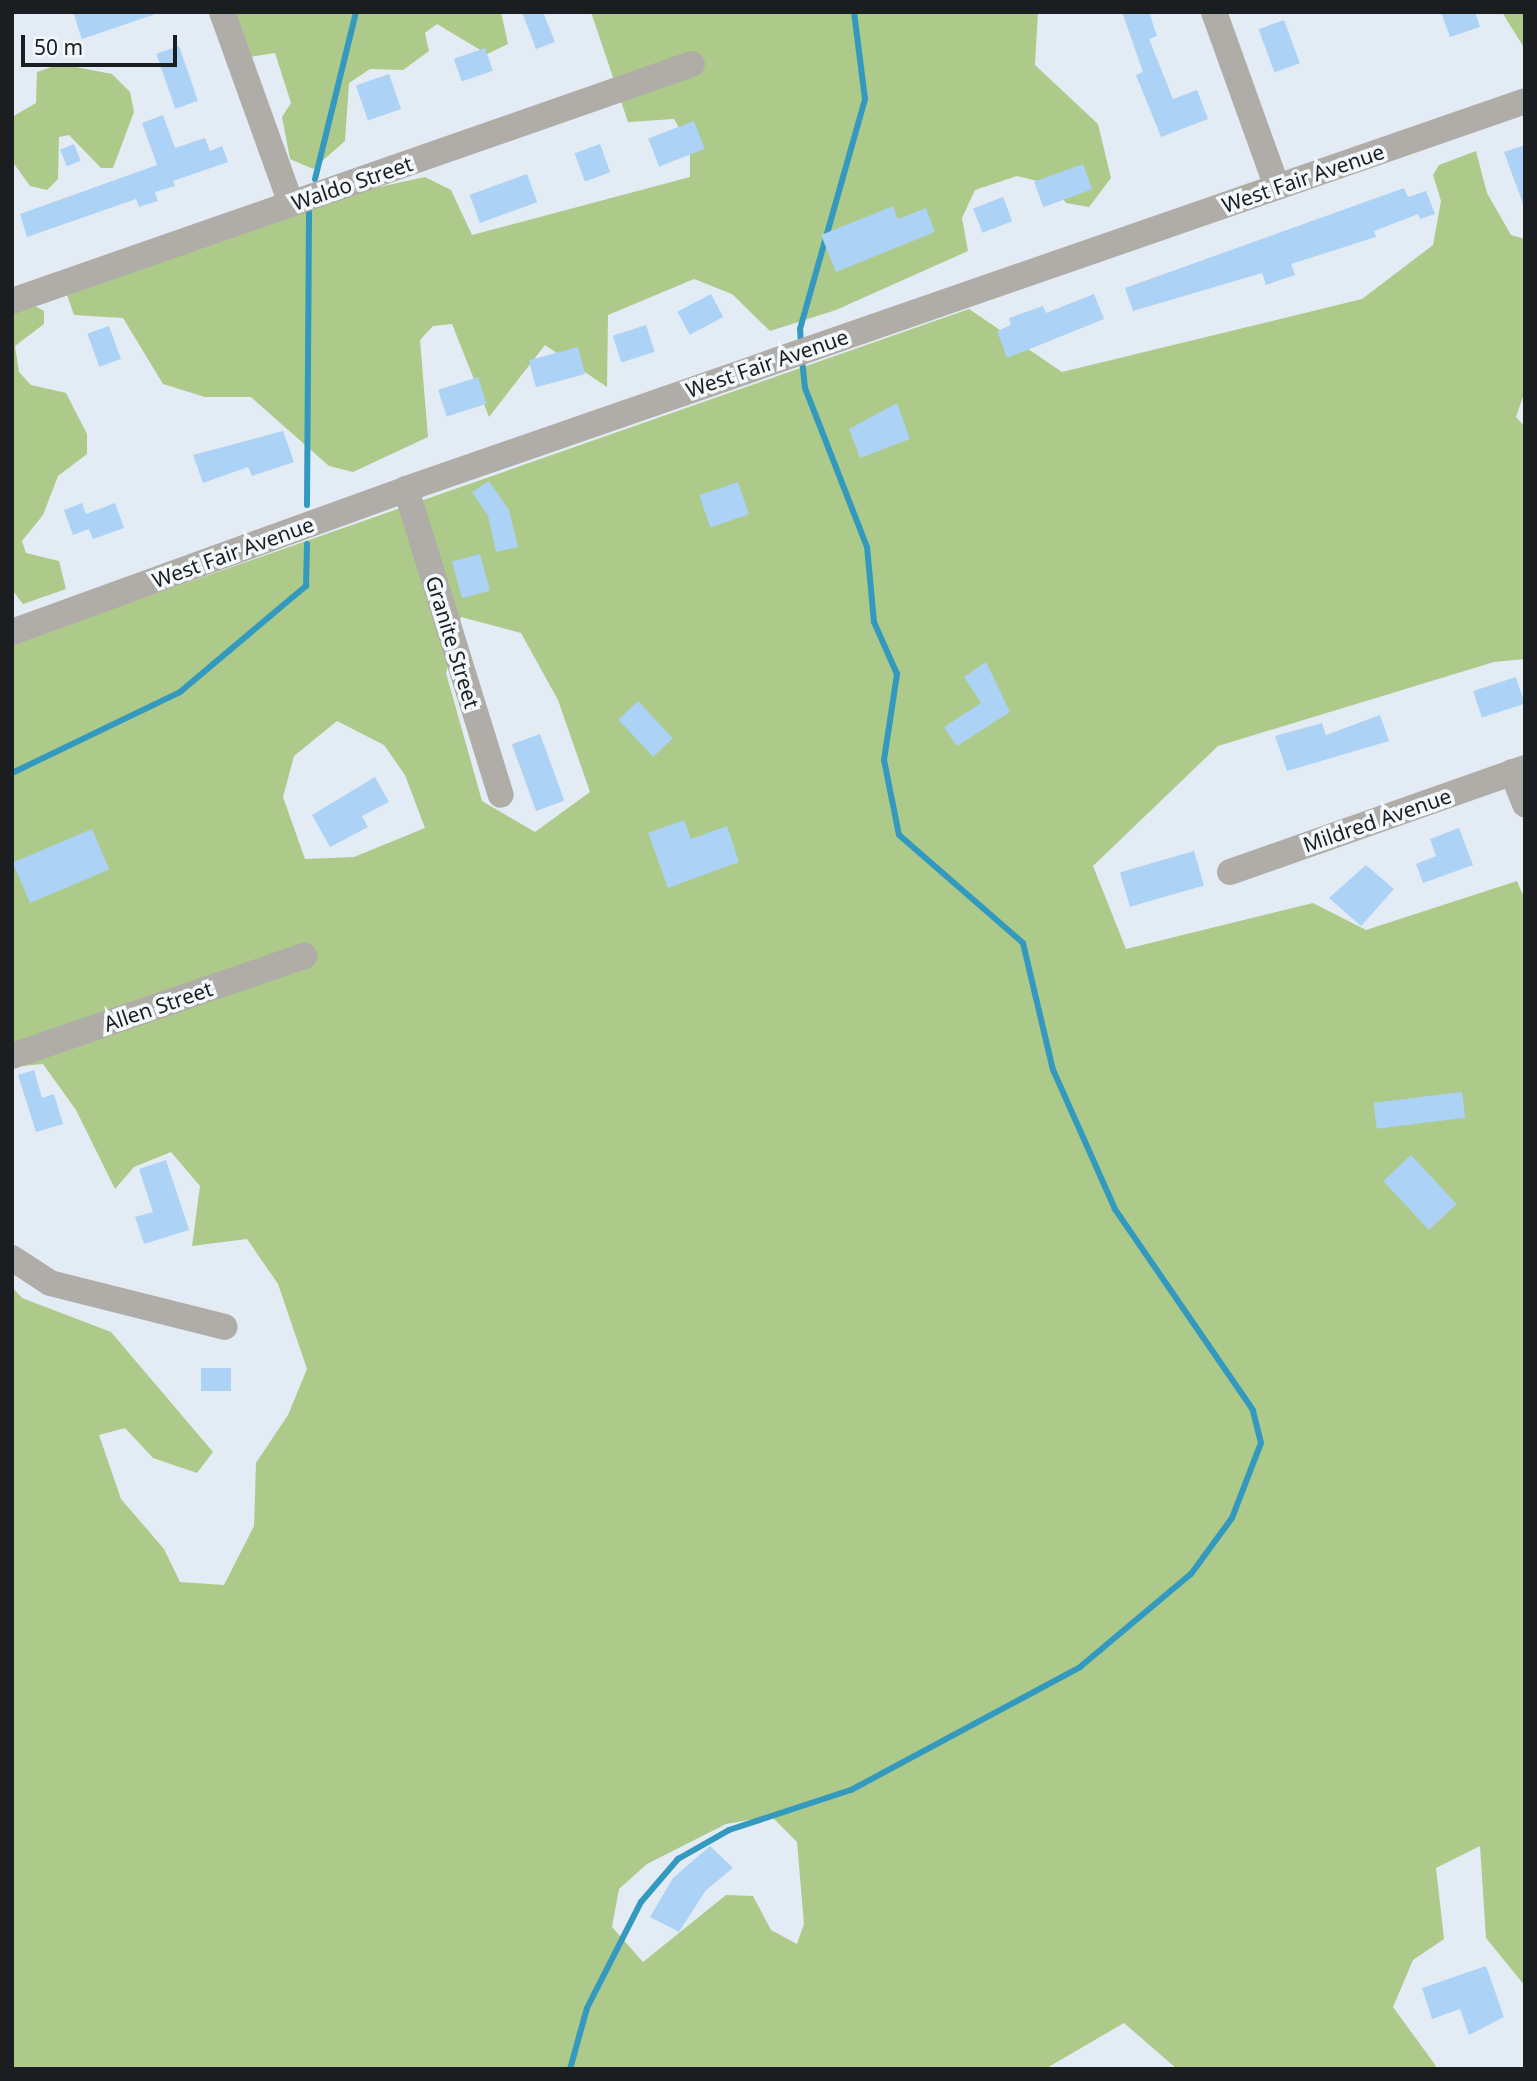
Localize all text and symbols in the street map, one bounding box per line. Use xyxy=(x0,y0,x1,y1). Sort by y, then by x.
scale bar xyxy=(24,21,180,65)
text: 50 m xyxy=(34,33,83,61)
street label: West Fair Avenue xyxy=(1219,138,1387,218)
street label: Waldo Street xyxy=(288,151,416,215)
street label: West Fair Avenue xyxy=(683,323,851,403)
street label: West Fair Avenue xyxy=(149,511,317,593)
street label: Granite Street xyxy=(421,573,485,711)
street label: Mildred Avenue xyxy=(1300,783,1454,857)
street label: Allen Street xyxy=(100,976,216,1036)

